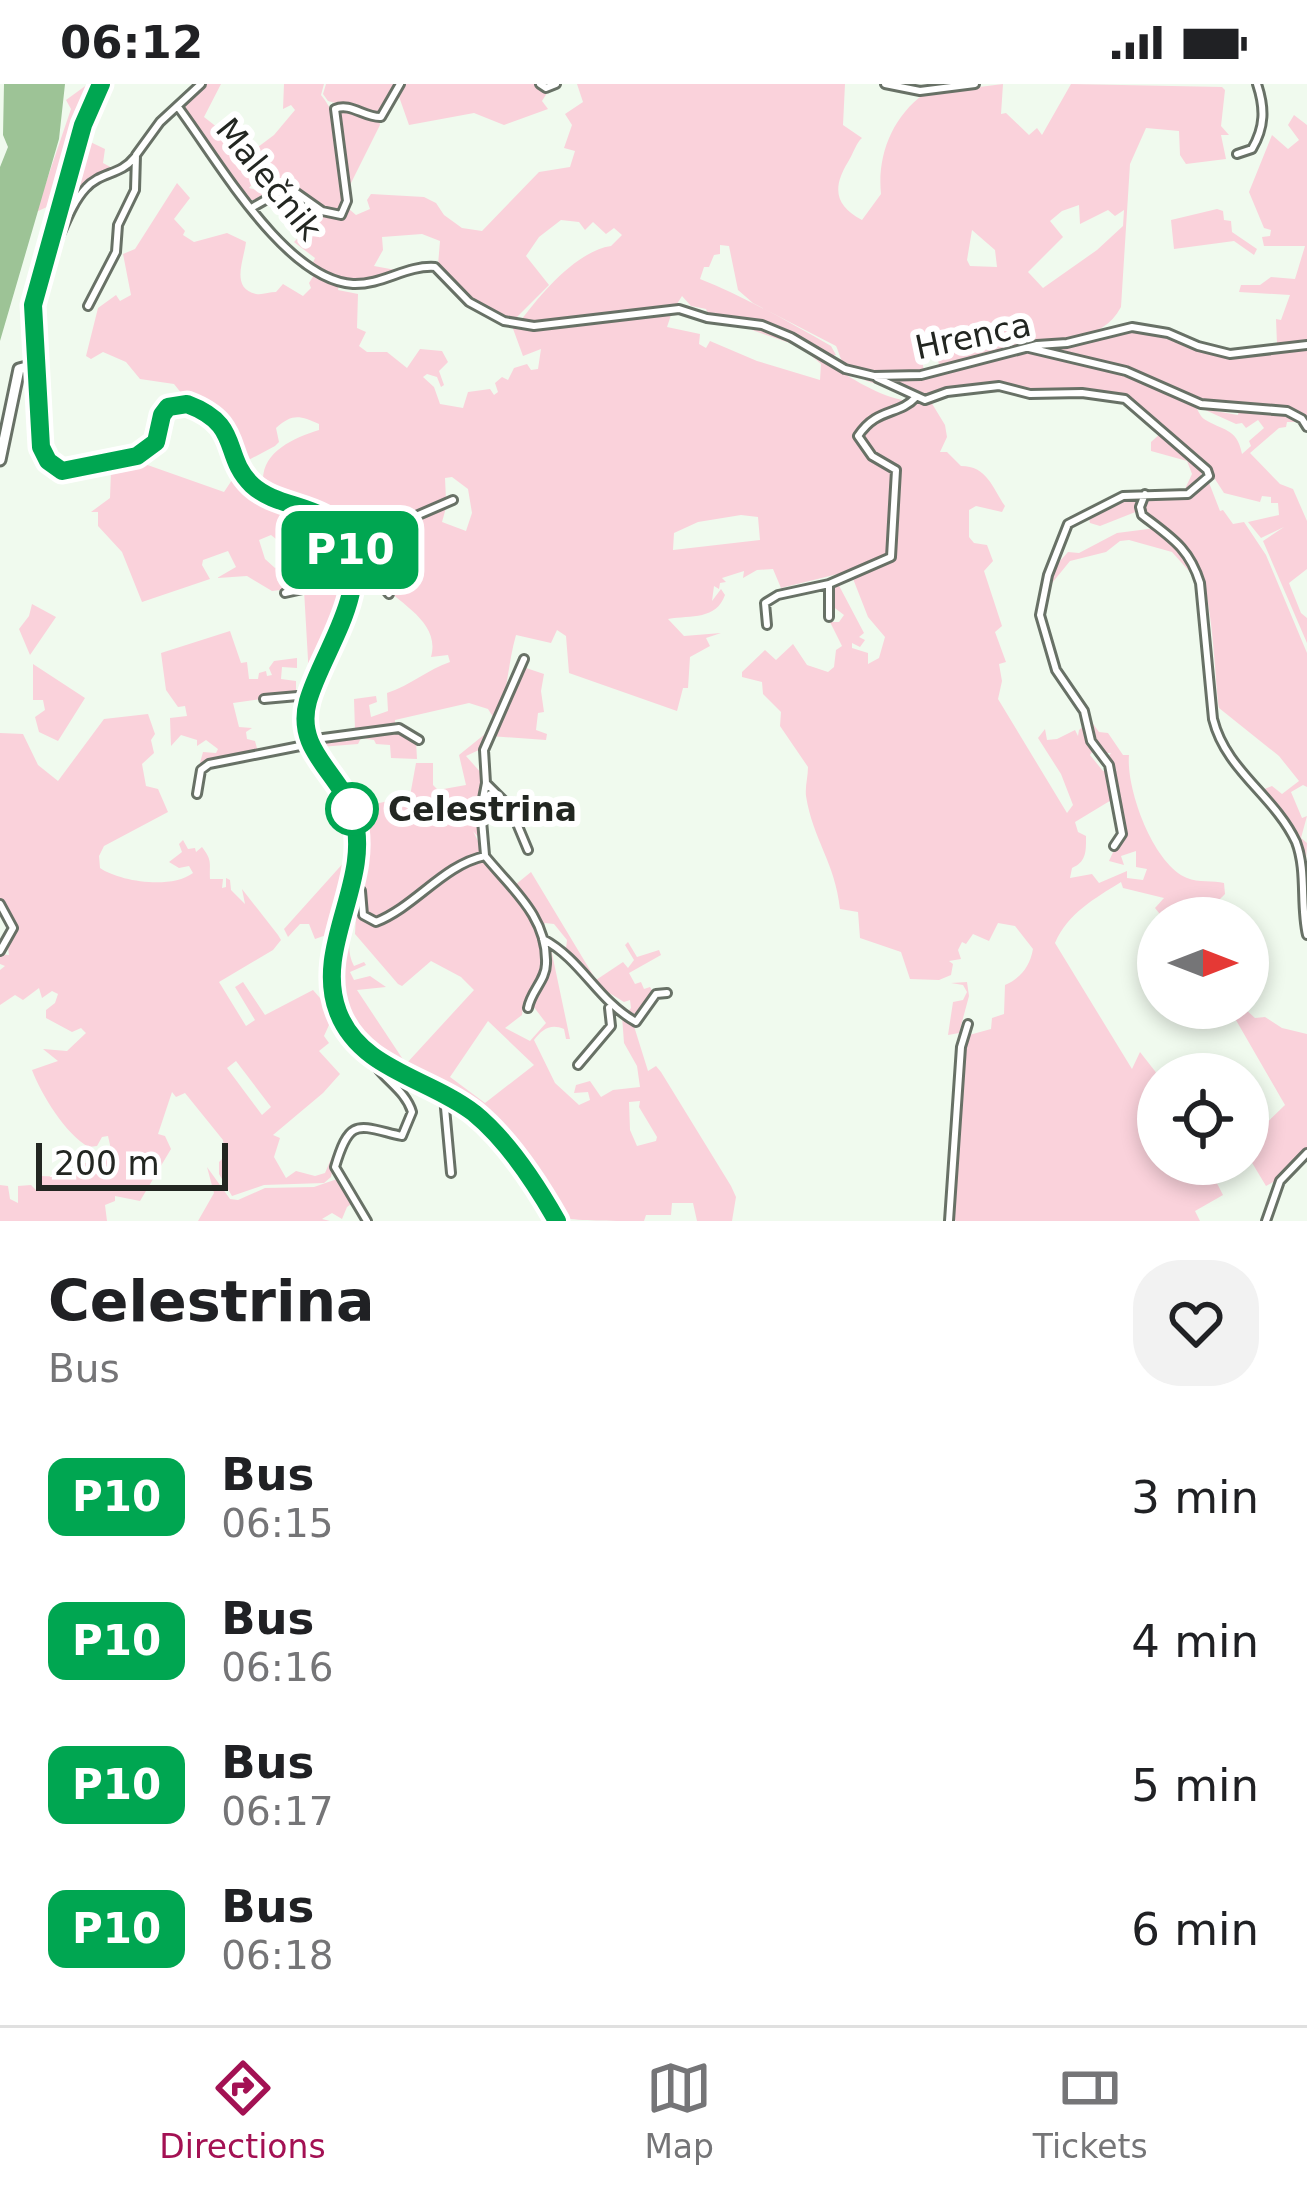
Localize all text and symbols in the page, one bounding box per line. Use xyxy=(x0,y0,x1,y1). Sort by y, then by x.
text: 06:12 xyxy=(60,16,203,69)
street label: Malečnik xyxy=(208,110,330,248)
street label: Hrenca xyxy=(912,305,1034,367)
line badge: P10 xyxy=(281,511,419,589)
text: P10 xyxy=(305,525,395,574)
marker: Celestrina xyxy=(327,784,377,834)
place label: Celestrina xyxy=(388,790,577,829)
north arrow xyxy=(1137,897,1269,1029)
map controls xyxy=(1137,897,1269,1185)
button: locate xyxy=(1137,1053,1269,1185)
scale bar xyxy=(36,1137,228,1190)
text: 200 m xyxy=(54,1144,160,1183)
button: heart xyxy=(1133,1260,1259,1386)
text: Celestrina xyxy=(48,1268,375,1334)
text: Bus xyxy=(48,1346,120,1391)
text: Bus xyxy=(221,1448,314,1501)
text: 3 min xyxy=(1131,1471,1259,1524)
text: P10 xyxy=(72,1472,161,1521)
text: 06:15 xyxy=(221,1501,334,1546)
text: Bus xyxy=(221,1592,314,1645)
text: 4 min xyxy=(1131,1615,1259,1668)
text: P10 xyxy=(72,1616,161,1665)
text: 06:16 xyxy=(221,1645,334,1690)
text: Bus xyxy=(221,1736,314,1789)
text: 5 min xyxy=(1131,1759,1259,1812)
text: P10 xyxy=(72,1760,161,1809)
text: 06:17 xyxy=(221,1789,334,1834)
text: Bus xyxy=(221,1880,314,1933)
text: 6 min xyxy=(1131,1903,1259,1956)
text: P10 xyxy=(72,1904,161,1953)
text: 06:18 xyxy=(221,1933,334,1978)
tab: Directions xyxy=(159,2055,326,2166)
tab: Map xyxy=(644,2055,714,2166)
tab: Tickets xyxy=(1033,2055,1148,2166)

